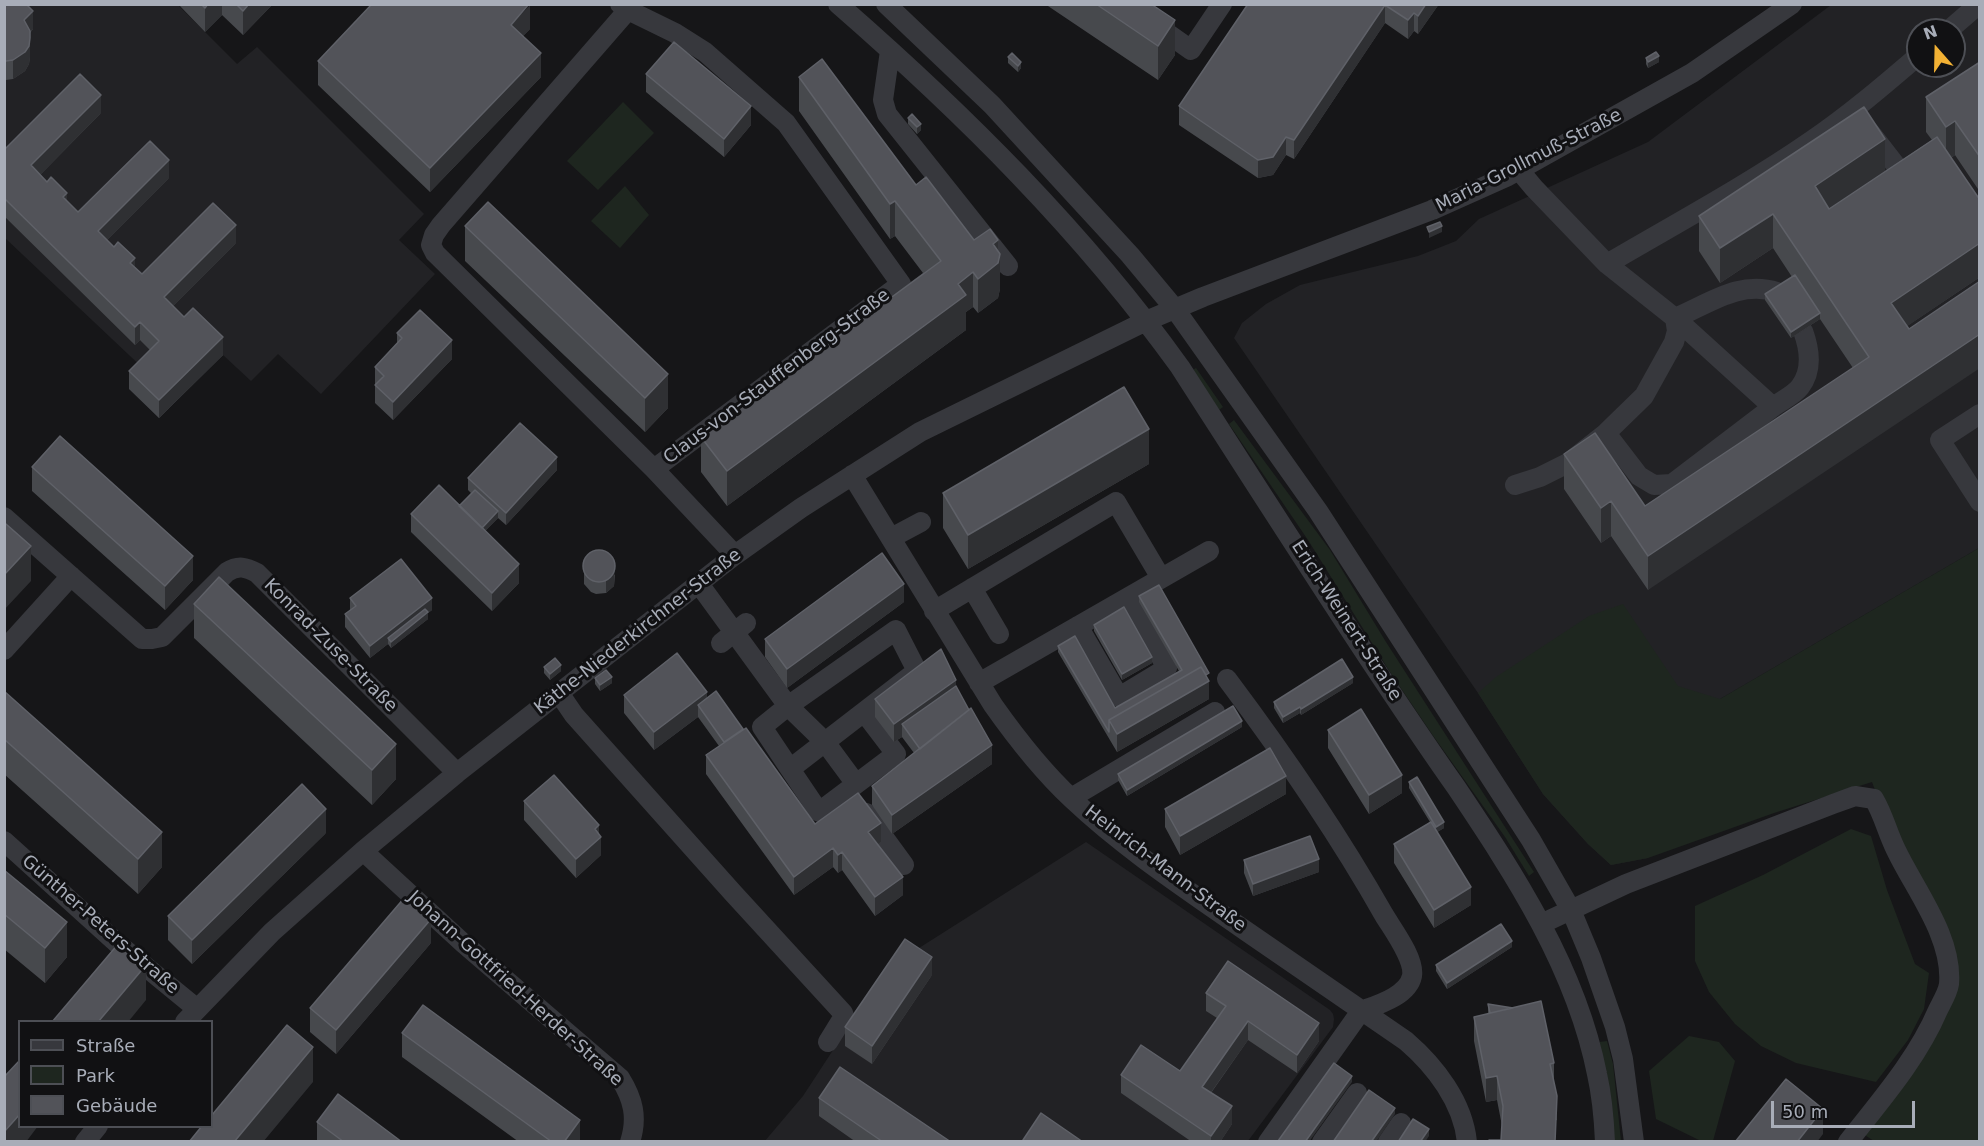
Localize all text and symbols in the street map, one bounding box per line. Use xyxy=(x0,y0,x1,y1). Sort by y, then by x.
north arrow xyxy=(1906,18,1966,78)
text: N xyxy=(1921,21,1940,44)
street label: Maria-Grollmuß-Straße xyxy=(1433,105,1625,217)
street label: Claus-von-Stauffenberg-Straße xyxy=(660,285,894,469)
street label: Erich-Weinert-Straße xyxy=(1286,537,1406,705)
street label: Käthe-Niederkirchner-Straße xyxy=(530,545,746,719)
street label: Konrad-Zuse-Straße xyxy=(259,575,401,717)
street label: Heinrich-Mann-Straße xyxy=(1080,801,1250,937)
street label: Günther-Peters-Straße xyxy=(17,851,183,999)
street label: Johann-Gottfried-Herder-Straße xyxy=(403,887,627,1091)
legend xyxy=(18,1020,213,1128)
text: Straße xyxy=(76,1035,135,1056)
text: Park xyxy=(76,1065,115,1086)
scale bar xyxy=(1774,1089,1918,1127)
text: Gebäude xyxy=(76,1095,157,1116)
text: 50 m xyxy=(1782,1101,1828,1122)

